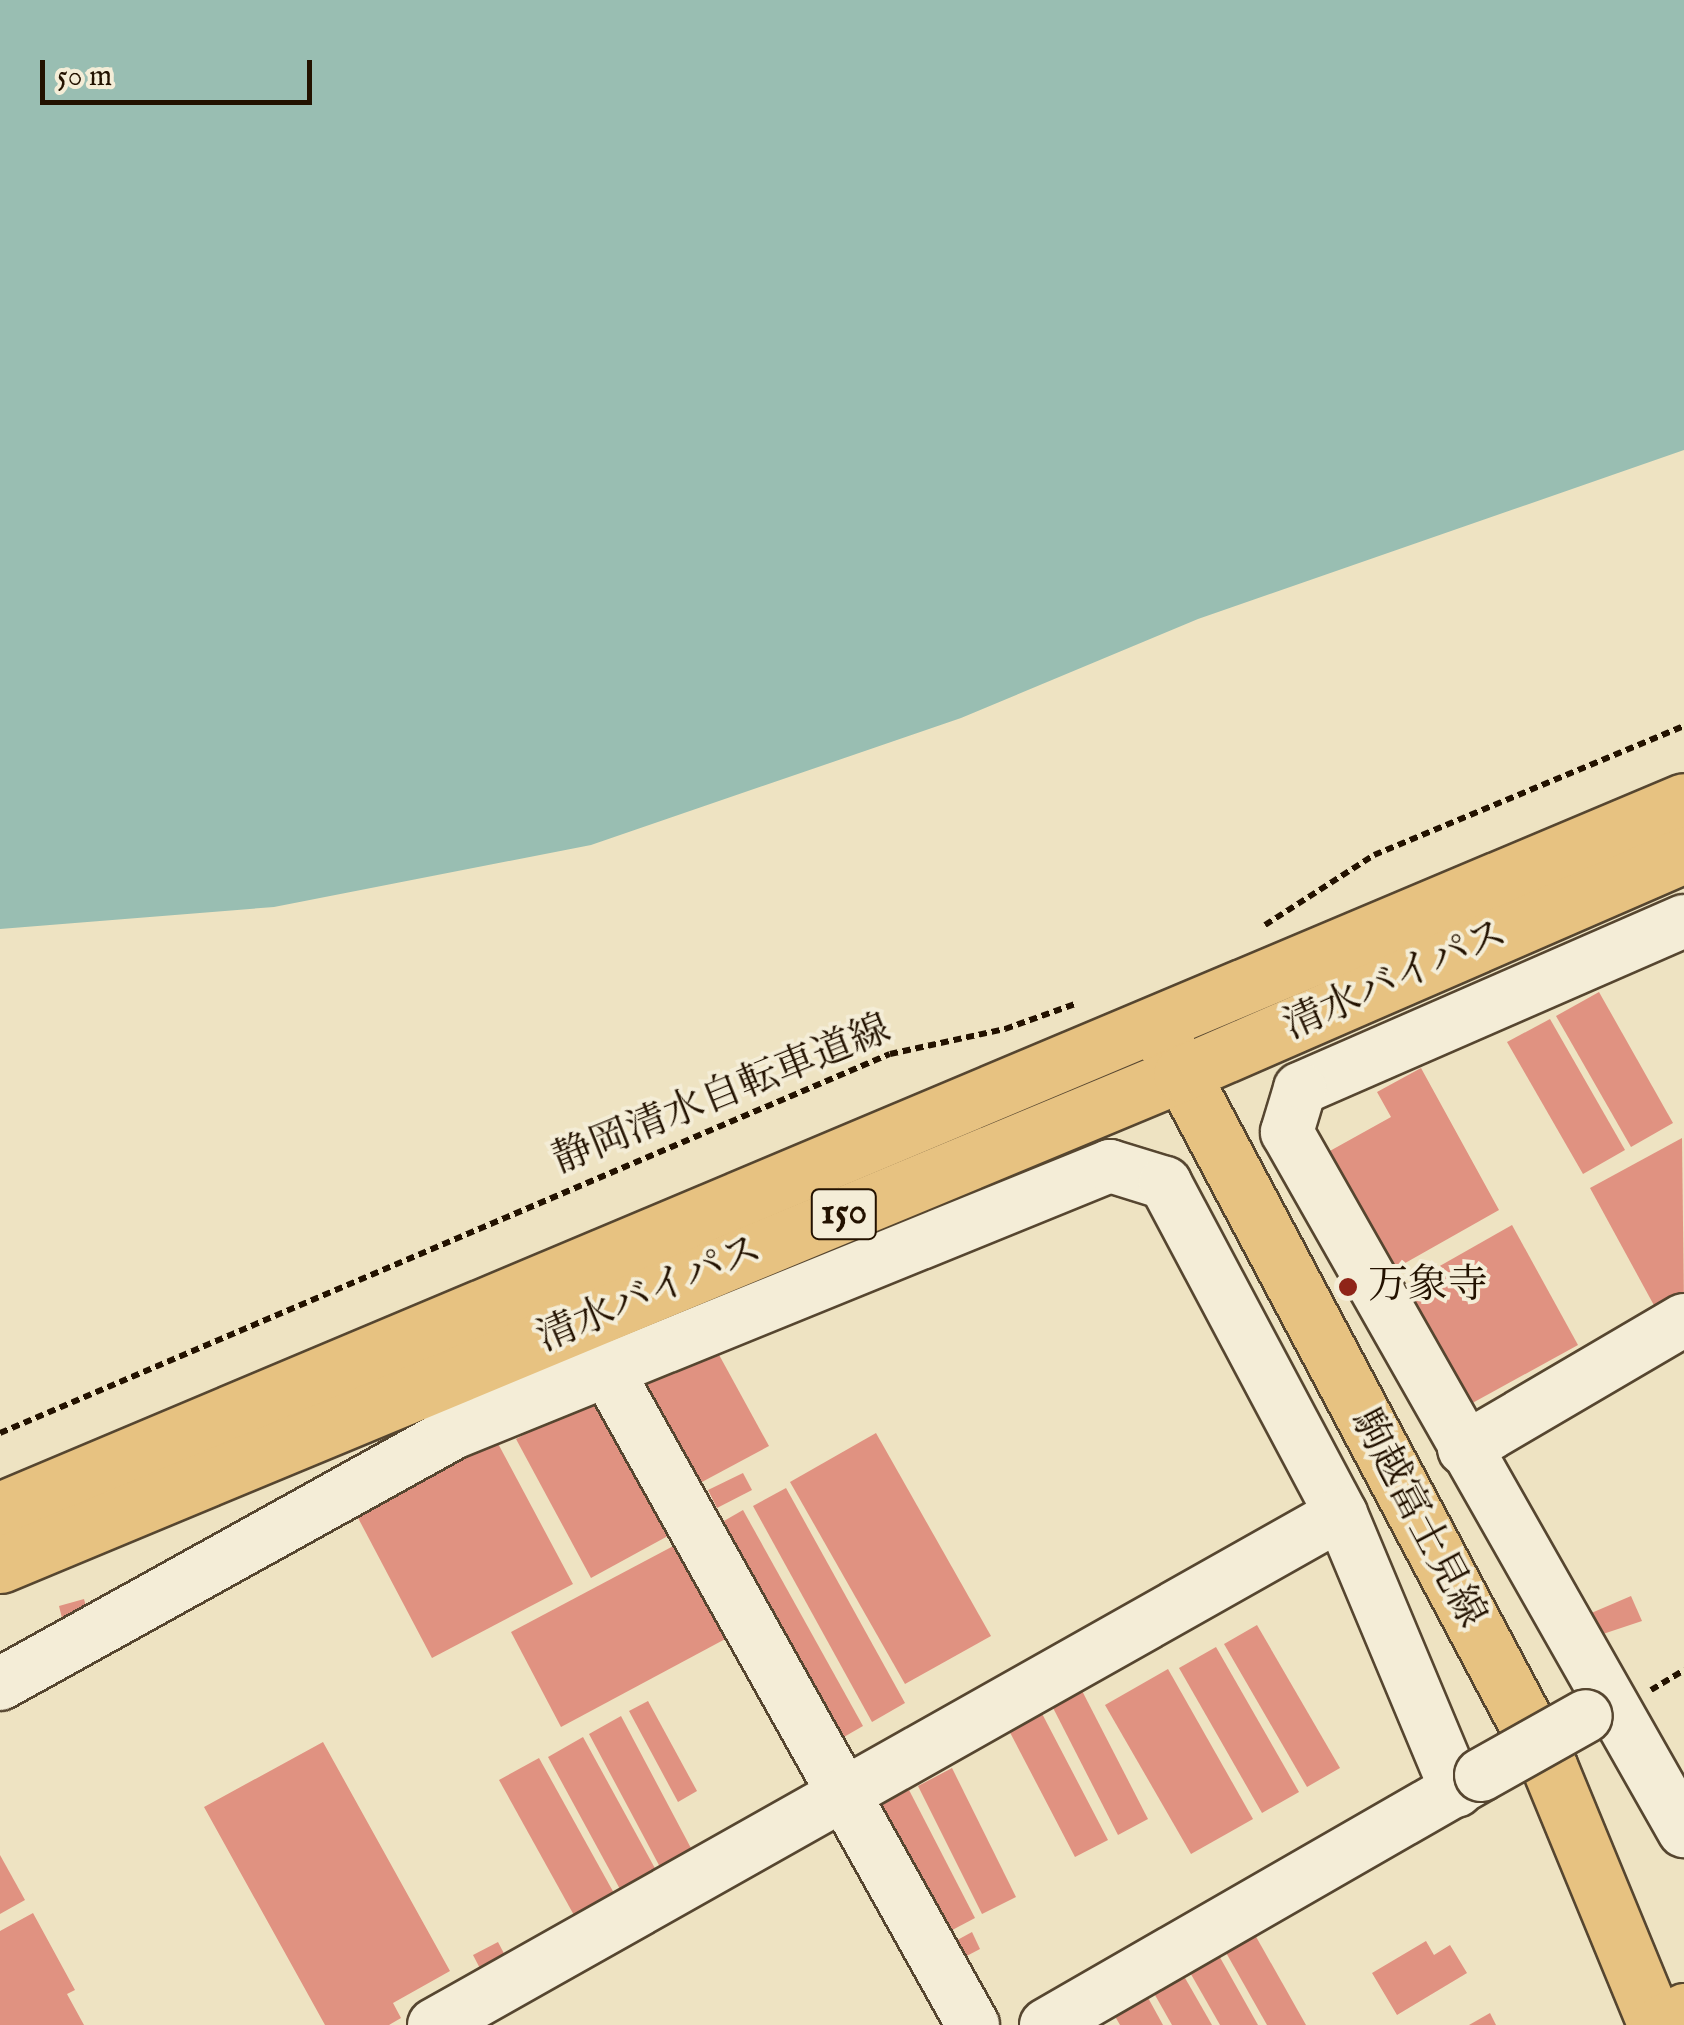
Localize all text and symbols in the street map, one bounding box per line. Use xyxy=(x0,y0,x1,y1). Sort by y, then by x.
scale bar xyxy=(45,40,318,102)
text: 50 m xyxy=(57,58,112,96)
street label: 清水バイパス xyxy=(1277,910,1515,1052)
street label: 静岡清水自転車道線 xyxy=(546,1006,898,1186)
road number: 150 xyxy=(809,1181,879,1247)
street label: 清水バイパス xyxy=(530,1226,770,1364)
place label: 万象寺 xyxy=(1368,1263,1488,1311)
marker: 万象寺 xyxy=(1337,1276,1359,1298)
street label: 駒越富士見線 xyxy=(1339,1402,1495,1636)

